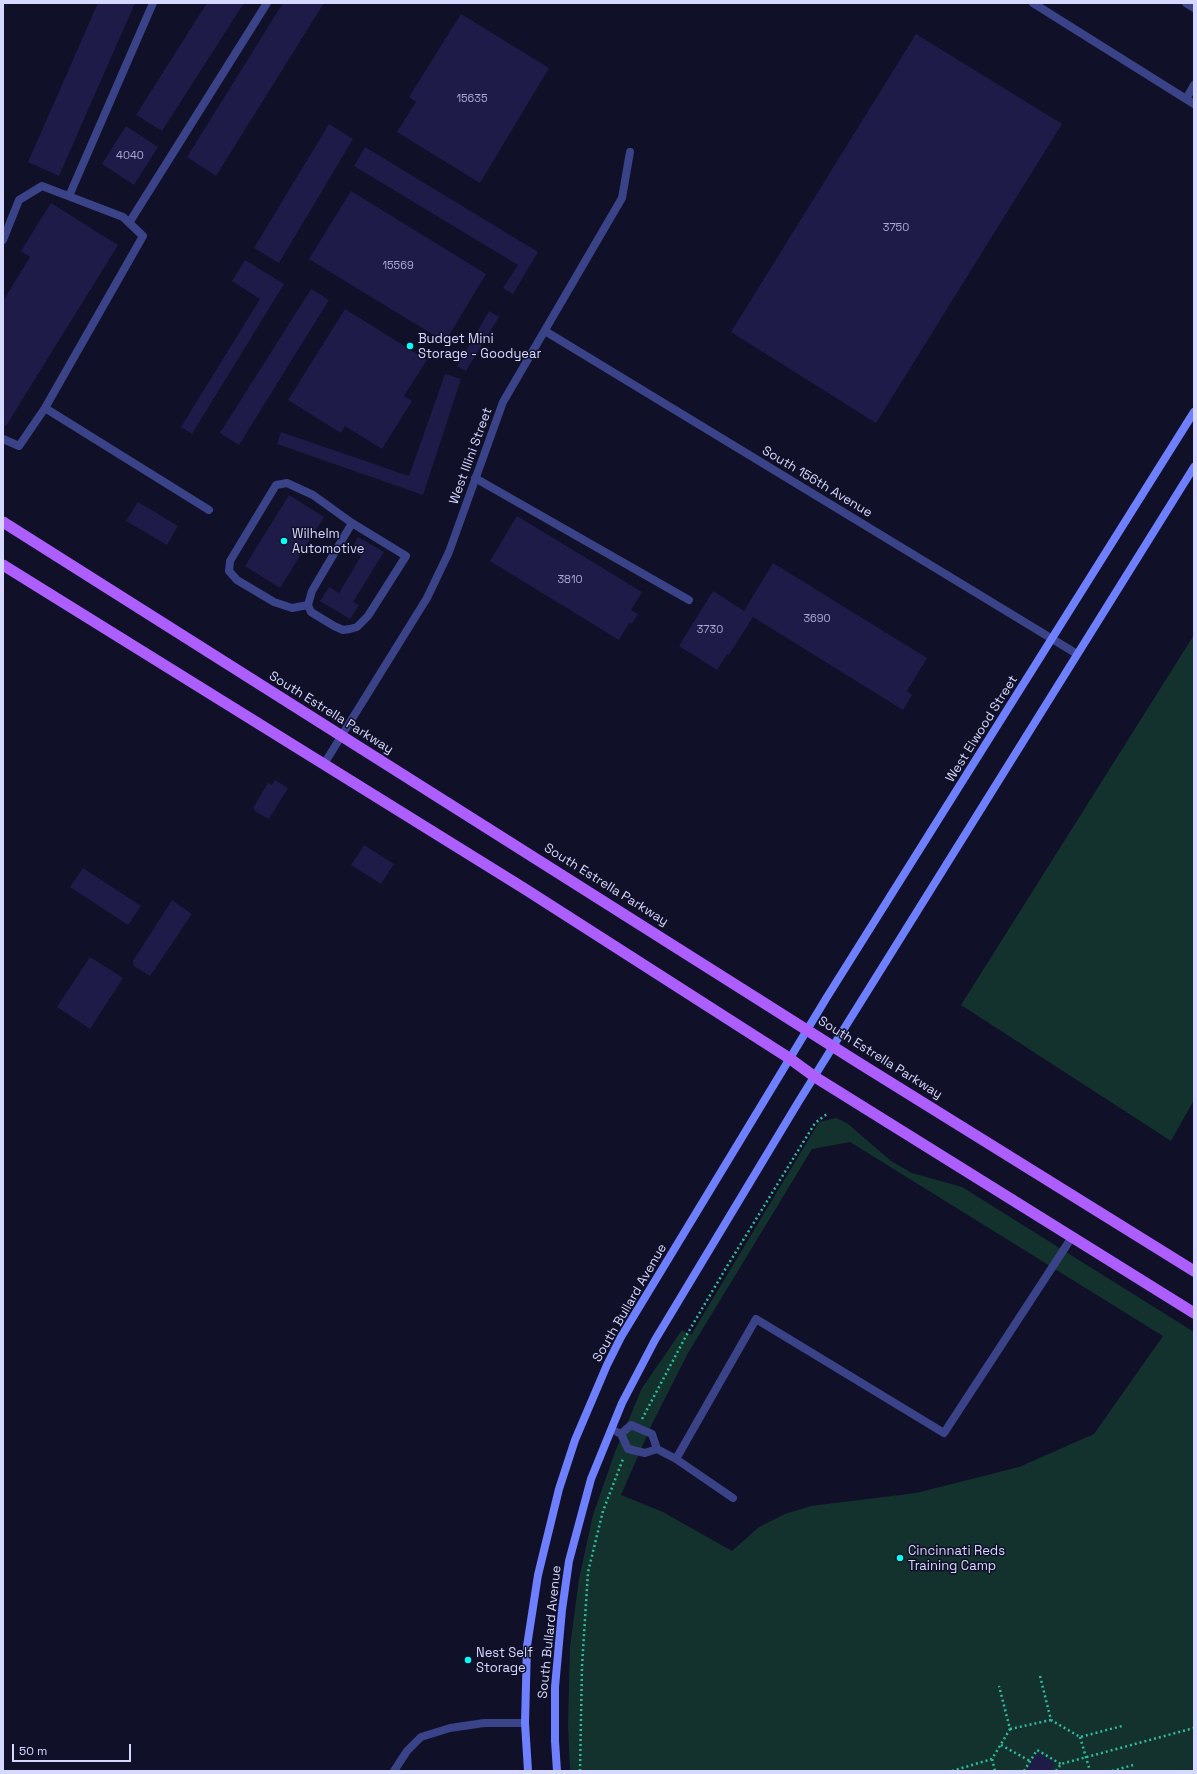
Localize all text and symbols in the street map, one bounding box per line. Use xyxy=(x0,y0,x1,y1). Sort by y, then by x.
house number: 15635 xyxy=(456,92,488,106)
house number: 4040 xyxy=(116,149,144,163)
house number: 3750 xyxy=(883,221,909,235)
house number: 15569 xyxy=(382,259,414,273)
place label: Budget Mini Storage - Goodyear xyxy=(418,331,541,362)
marker: Budget Mini Storage - Goodyear xyxy=(405,341,415,351)
street label: West Illini Street xyxy=(446,405,496,507)
street label: South 156th Avenue xyxy=(759,443,875,521)
place label: Wilhelm Automotive xyxy=(292,526,364,557)
marker: Wilhelm Automotive xyxy=(279,536,289,546)
house number: 3810 xyxy=(557,573,583,587)
house number: 3690 xyxy=(803,612,831,626)
house number: 3730 xyxy=(697,623,723,637)
street label: South Estrella Parkway xyxy=(266,668,396,758)
street label: West Elwood Street xyxy=(943,673,1021,785)
street label: South Estrella Parkway xyxy=(541,840,671,930)
street label: South Estrella Parkway xyxy=(815,1013,945,1103)
street label: South Bullard Avenue xyxy=(590,1241,670,1365)
place label: Cincinnati Reds Training Camp xyxy=(908,1543,1005,1574)
marker: Cincinnati Reds Training Camp xyxy=(895,1553,905,1563)
street label: South Bullard Avenue xyxy=(535,1565,565,1699)
place label: Nest Self Storage xyxy=(476,1645,533,1676)
marker: Nest Self Storage xyxy=(463,1655,473,1665)
scale bar xyxy=(14,1736,133,1762)
text: 50 m xyxy=(19,1743,47,1759)

